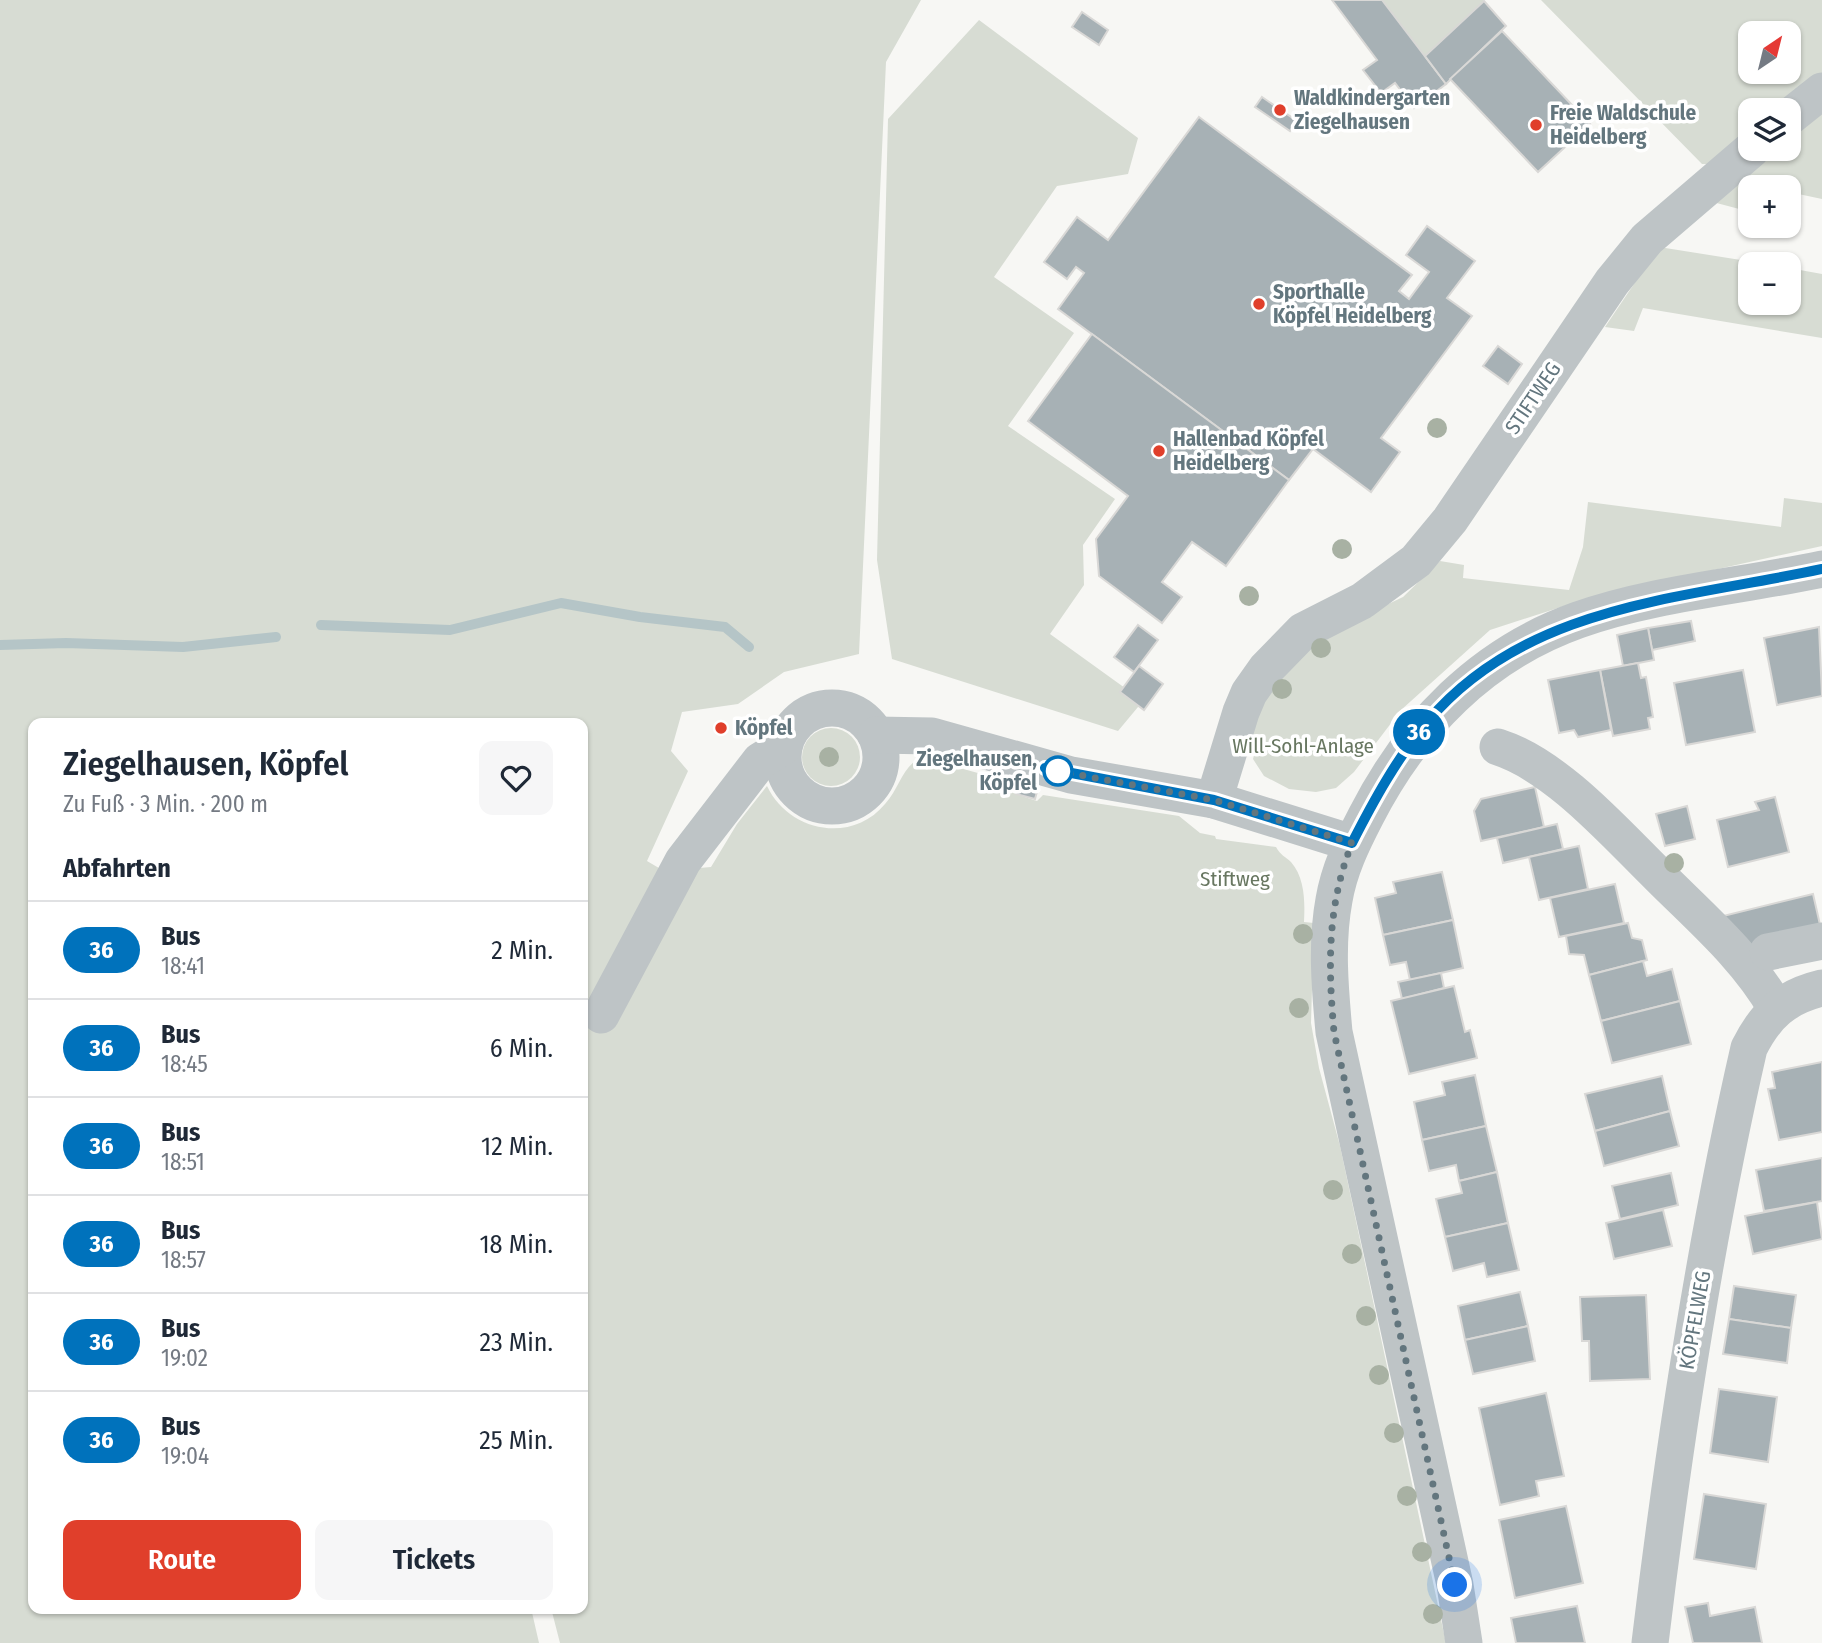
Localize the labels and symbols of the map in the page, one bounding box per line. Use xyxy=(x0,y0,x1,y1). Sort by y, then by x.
north arrow xyxy=(1738,21,1801,84)
place label: Waldkindergarten Ziegelhausen xyxy=(1294,85,1450,135)
place label: Freie Waldschule Heidelberg xyxy=(1550,100,1696,150)
marker: Waldkindergarten Ziegelhausen xyxy=(1272,102,1288,118)
marker: Freie Waldschule Heidelberg xyxy=(1528,117,1544,133)
place label: Sporthalle Köpfel Heidelberg xyxy=(1273,279,1432,329)
marker: Sporthalle Köpfel Heidelberg xyxy=(1251,296,1267,312)
street label: STIFTWEG xyxy=(1499,357,1567,439)
place label: Hallenbad Köpfel Heidelberg xyxy=(1173,426,1324,476)
marker: Hallenbad Köpfel Heidelberg xyxy=(1151,443,1167,459)
line badge: 36 xyxy=(1388,709,1450,755)
place label: Köpfel xyxy=(735,715,793,741)
marker: Köpfel xyxy=(713,720,729,736)
park label: Will-Sohl-Anlage xyxy=(1232,733,1374,759)
place label: Ziegelhausen, Köpfel xyxy=(916,746,1037,796)
marker: Ziegelhausen, Köpfel xyxy=(1043,756,1073,786)
park label: Stiftweg xyxy=(1200,866,1270,892)
street label: KÖPFELWEG xyxy=(1674,1269,1716,1371)
your location xyxy=(1437,1567,1472,1602)

